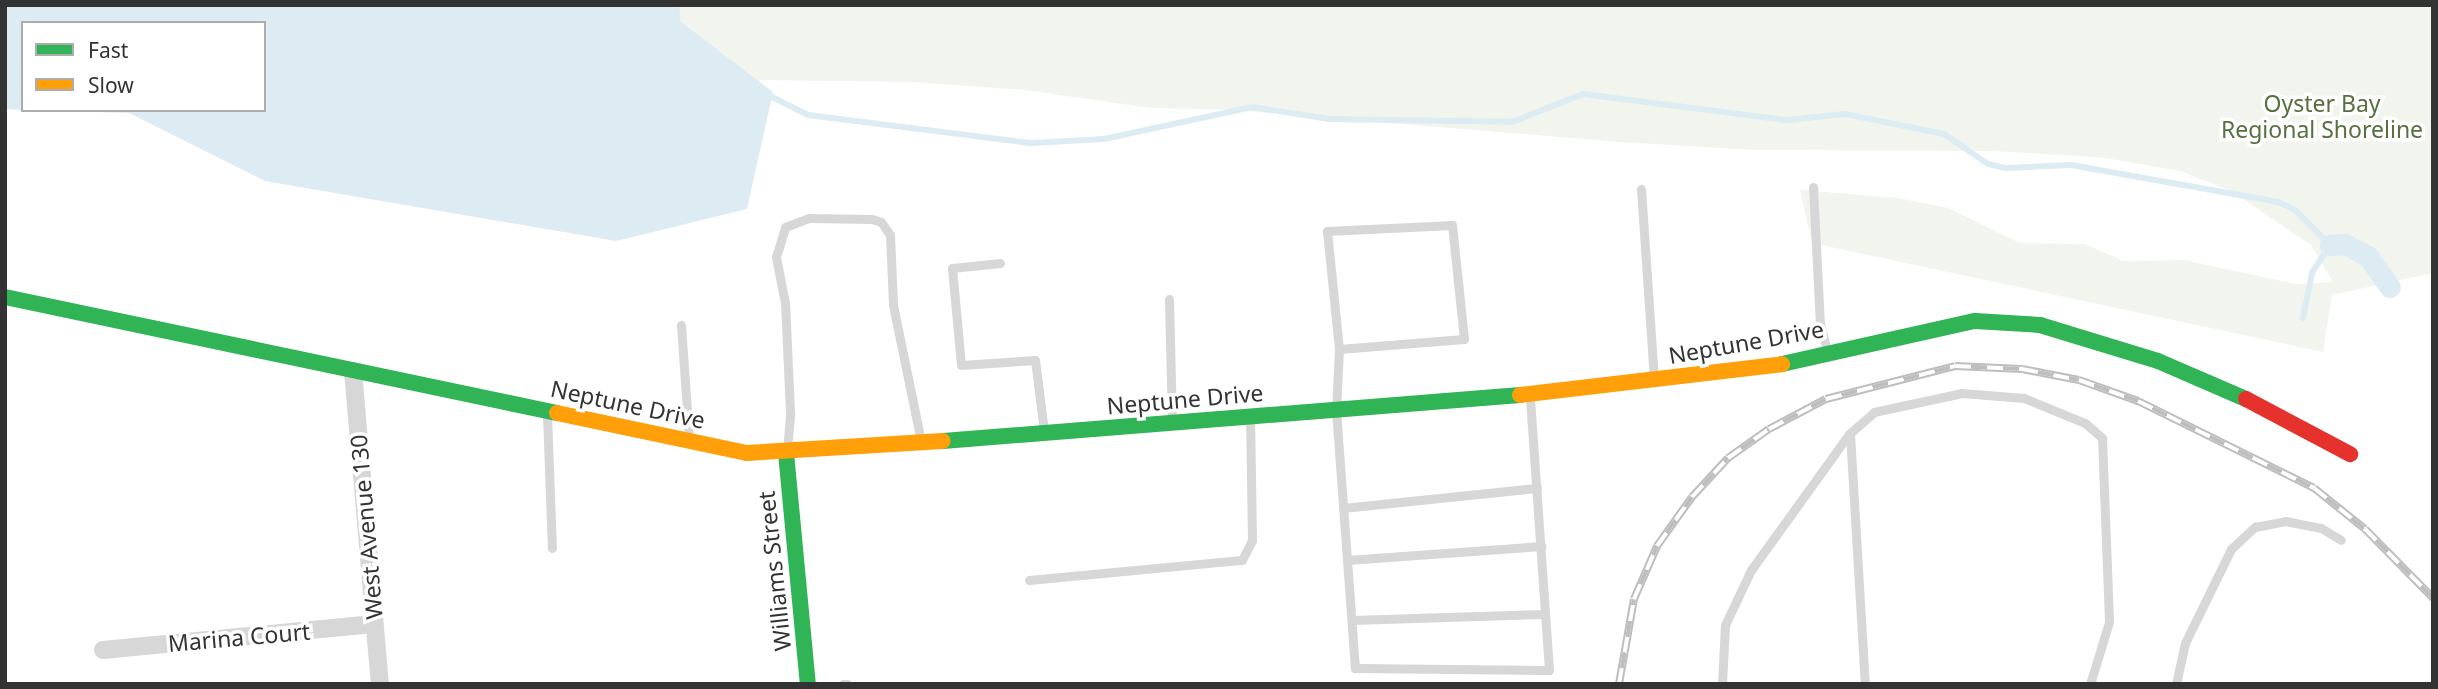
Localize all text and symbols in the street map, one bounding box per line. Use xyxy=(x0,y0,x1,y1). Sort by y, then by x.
legend xyxy=(21,21,266,112)
text: Fast xyxy=(88,36,128,64)
text: Slow xyxy=(88,71,134,99)
park label: Oyster Bay Regional Shoreline xyxy=(2221,89,2423,143)
street label: Neptune Drive xyxy=(1666,315,1826,369)
street label: Neptune Drive xyxy=(548,374,708,434)
street label: Neptune Drive xyxy=(1106,378,1264,420)
street label: West Avenue 130 xyxy=(344,433,388,621)
street label: Williams Street xyxy=(752,490,796,652)
street label: Marina Court xyxy=(167,617,311,657)

